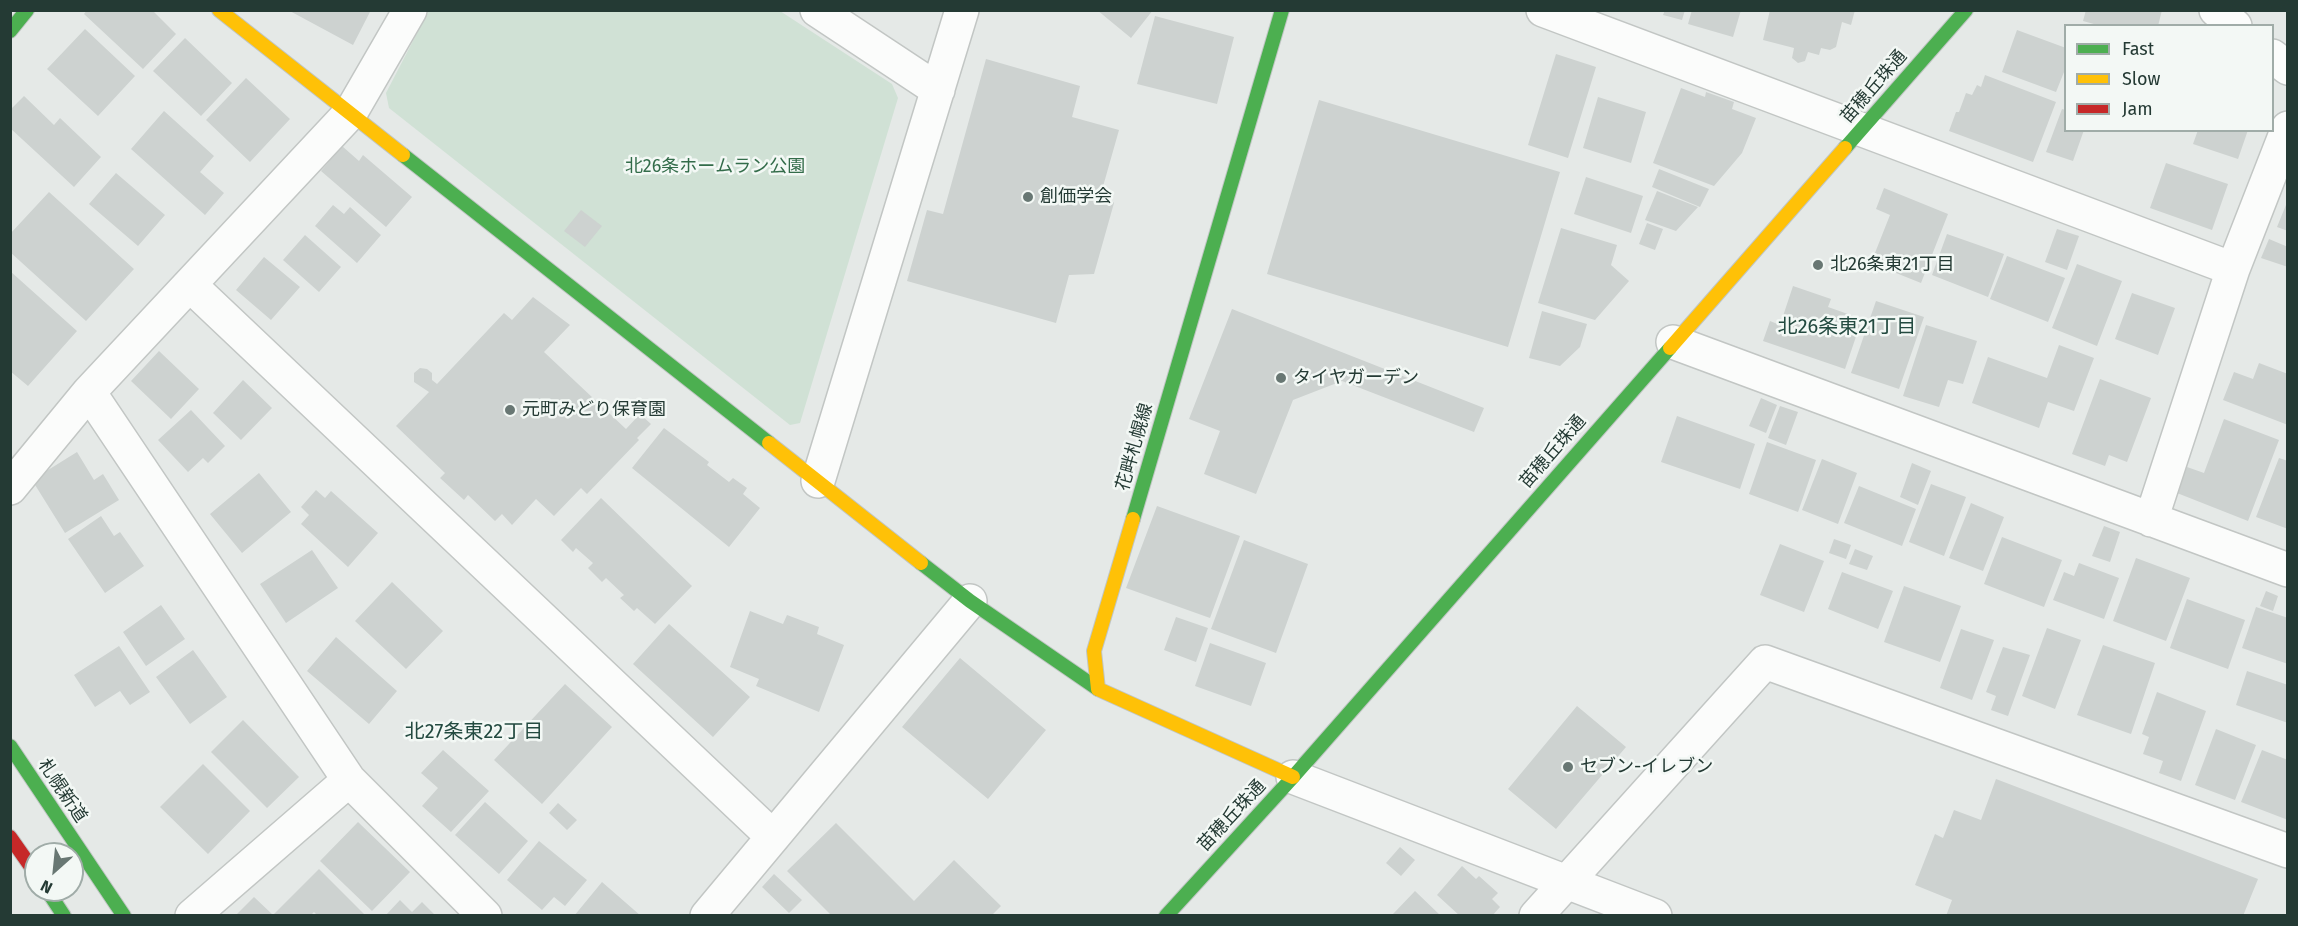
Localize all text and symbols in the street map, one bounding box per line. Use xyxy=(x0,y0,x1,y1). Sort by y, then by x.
legend xyxy=(2064,24,2274,132)
text: Fast xyxy=(2122,38,2154,60)
street label: 苗穂丘珠通 xyxy=(1836,46,1912,128)
text: Slow xyxy=(2122,68,2160,90)
text: Jam xyxy=(2122,98,2153,120)
park label: 北26条ホームラン公園 xyxy=(625,156,805,178)
place label: 創価学会 xyxy=(1040,186,1112,208)
marker: 創価学会 xyxy=(1021,190,1035,204)
place label: 北26条東21丁目 xyxy=(1830,254,1955,276)
marker: 北26条東21丁目 xyxy=(1811,258,1825,272)
district label: 北26条東21丁目 xyxy=(1778,315,1916,339)
place label: タイヤガーデン xyxy=(1293,367,1419,389)
marker: タイヤガーデン xyxy=(1274,371,1288,385)
place label: 元町みどり保育園 xyxy=(522,399,666,421)
street label: 花畔札幌線 xyxy=(1112,401,1158,493)
marker: 元町みどり保育園 xyxy=(503,403,517,417)
street label: 苗穂丘珠通 xyxy=(1515,411,1591,493)
district label: 北27条東22丁目 xyxy=(405,720,543,744)
street label: 札幌新道 xyxy=(33,755,91,827)
place label: セブン-イレブン xyxy=(1580,756,1713,778)
marker: セブン-イレブン xyxy=(1561,760,1575,774)
street label: 苗穂丘珠通 xyxy=(1193,776,1271,856)
north arrow xyxy=(24,842,84,902)
text: N xyxy=(37,876,56,898)

